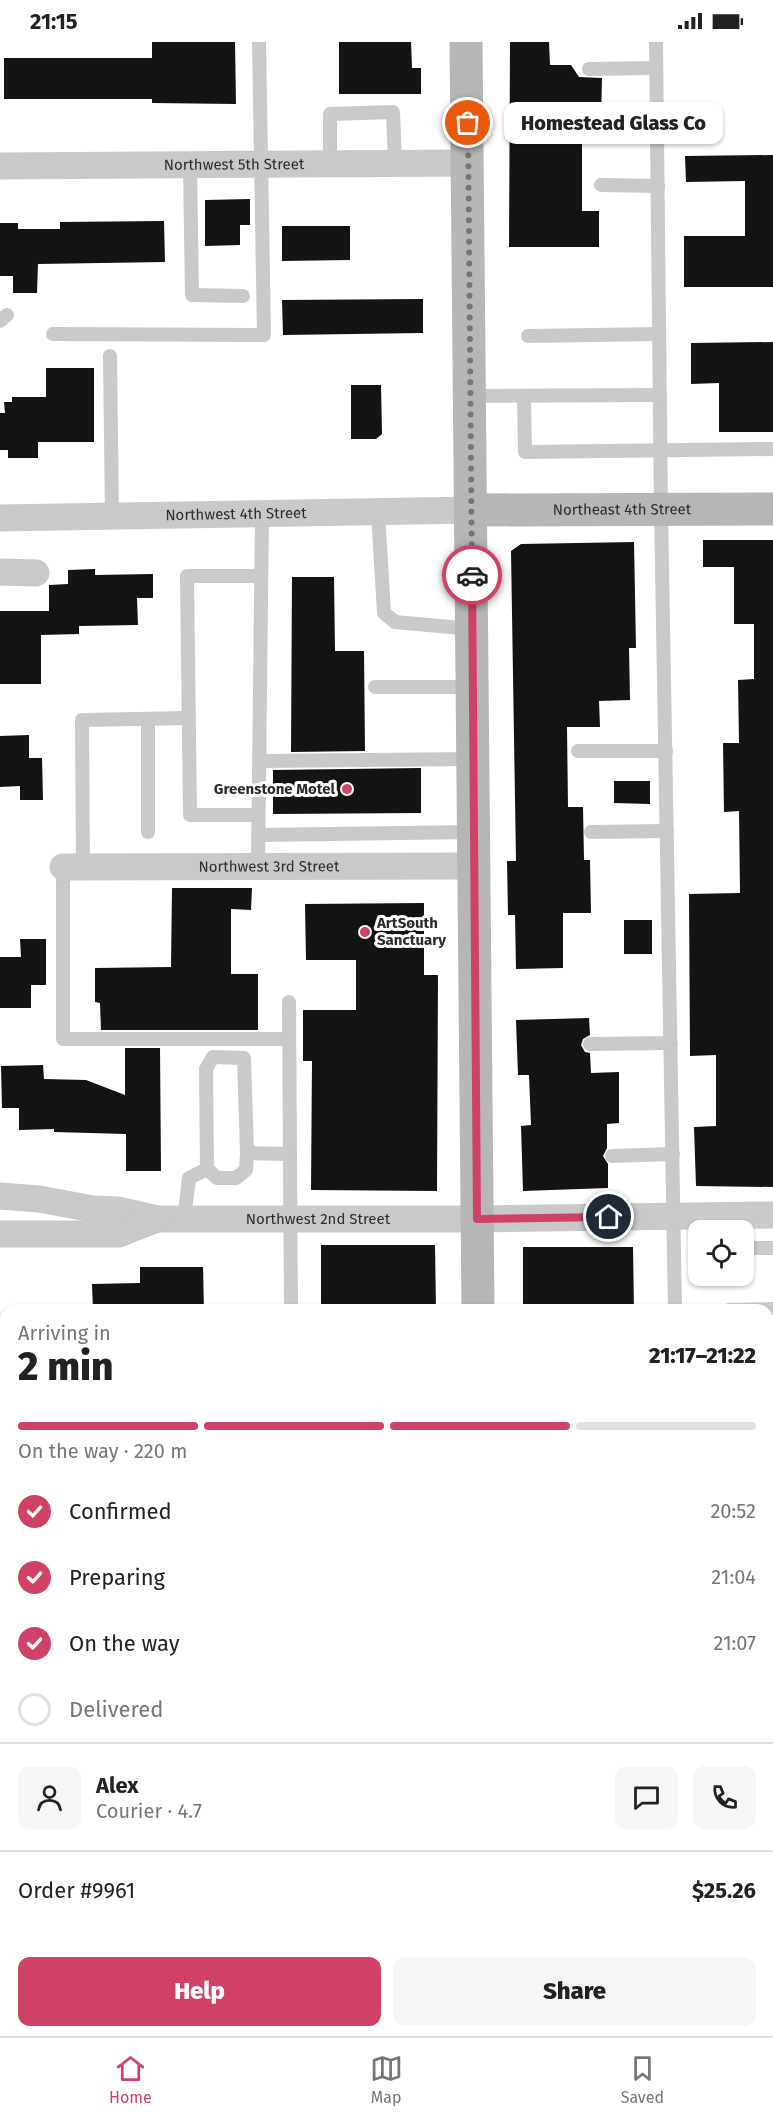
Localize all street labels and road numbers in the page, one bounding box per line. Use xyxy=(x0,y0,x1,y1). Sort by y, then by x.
street label: Northwest 5th Street xyxy=(164,155,305,174)
street label: Northeast 4th Street xyxy=(553,500,692,519)
street label: Northwest 4th Street xyxy=(165,504,307,524)
street label: Northwest 3rd Street xyxy=(198,857,340,876)
street label: Northwest 2nd Street xyxy=(246,1210,391,1228)

